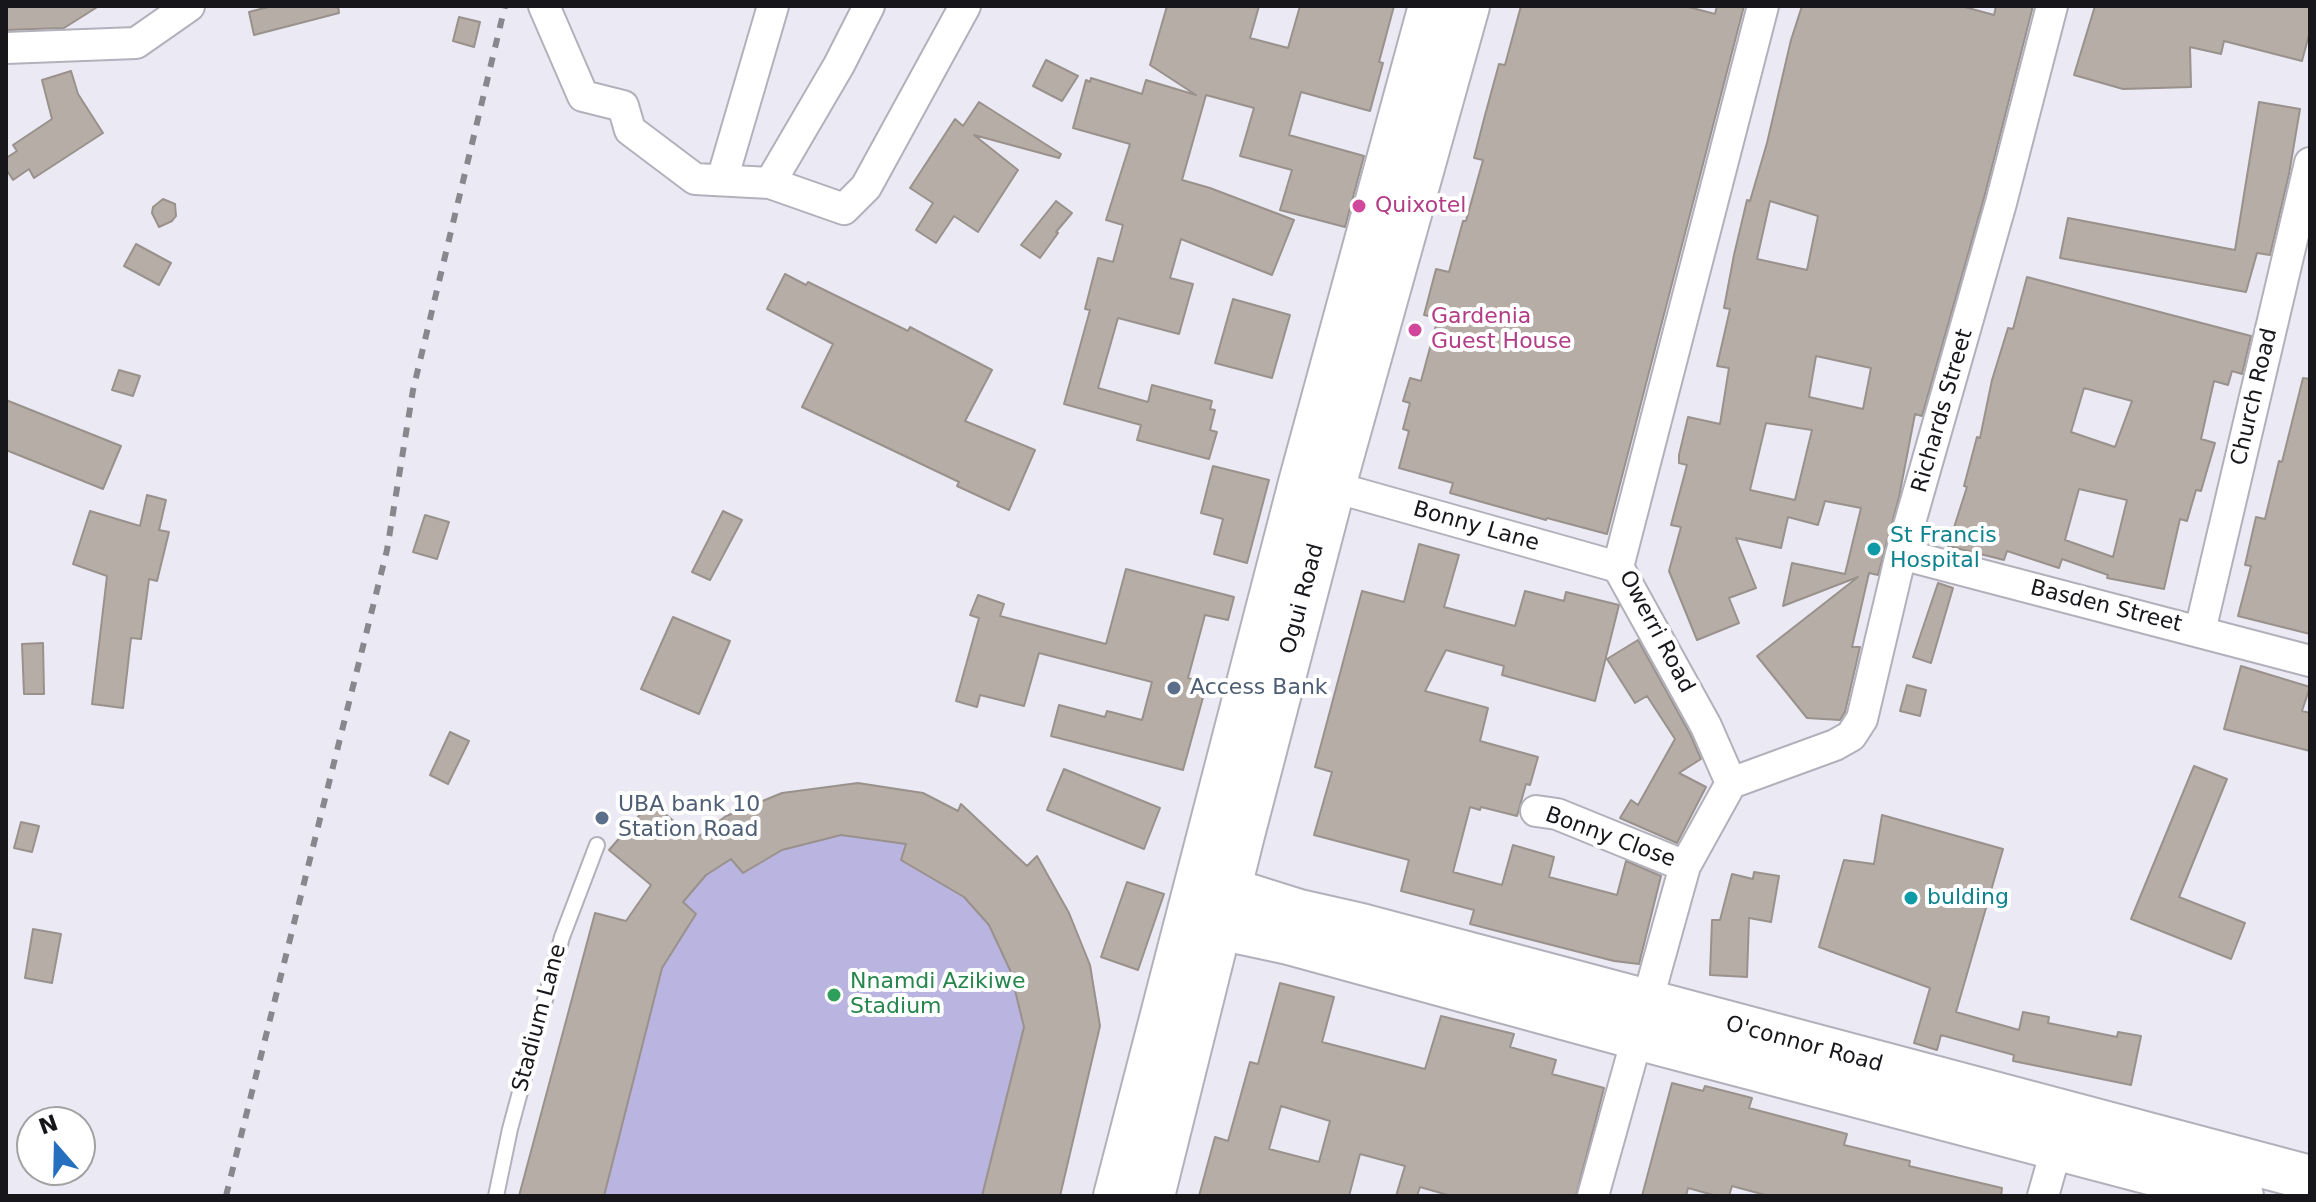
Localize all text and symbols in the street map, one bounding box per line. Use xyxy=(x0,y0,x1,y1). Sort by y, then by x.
place label: Quixotel xyxy=(1375,193,1466,219)
marker: Quixotel xyxy=(1350,197,1368,215)
place label: Gardenia Guest House xyxy=(1431,304,1572,356)
marker: Gardenia Guest House xyxy=(1406,321,1424,339)
street label: Richards Street xyxy=(1907,326,1979,496)
street label: Church Road xyxy=(2226,326,2284,468)
street label: Bonny Lane xyxy=(1410,496,1542,558)
place label: St Francis Hospital xyxy=(1890,523,1997,574)
marker: St Francis Hospital xyxy=(1865,540,1883,558)
street label: Ogui Road xyxy=(1276,541,1330,657)
street label: Owerri Road xyxy=(1613,566,1699,698)
street label: Basden Street xyxy=(2027,575,2185,639)
place label: Access Bank xyxy=(1190,675,1328,701)
marker: Access Bank xyxy=(1165,679,1183,697)
place label: UBA bank 10 Station Road xyxy=(618,792,760,844)
street label: Bonny Close xyxy=(1541,802,1679,874)
marker: UBA bank 10 Station Road xyxy=(593,809,611,827)
place label: bulding xyxy=(1927,885,2009,911)
marker: bulding xyxy=(1902,889,1920,907)
street label: Stadium Lane xyxy=(508,941,572,1095)
place label: Nnamdi Azikiwe Stadium xyxy=(850,969,1025,1020)
marker: Nnamdi Azikiwe Stadium xyxy=(825,986,843,1004)
street label: O'connor Road xyxy=(1723,1011,1885,1079)
north arrow xyxy=(16,1106,96,1186)
text: N xyxy=(35,1110,61,1140)

